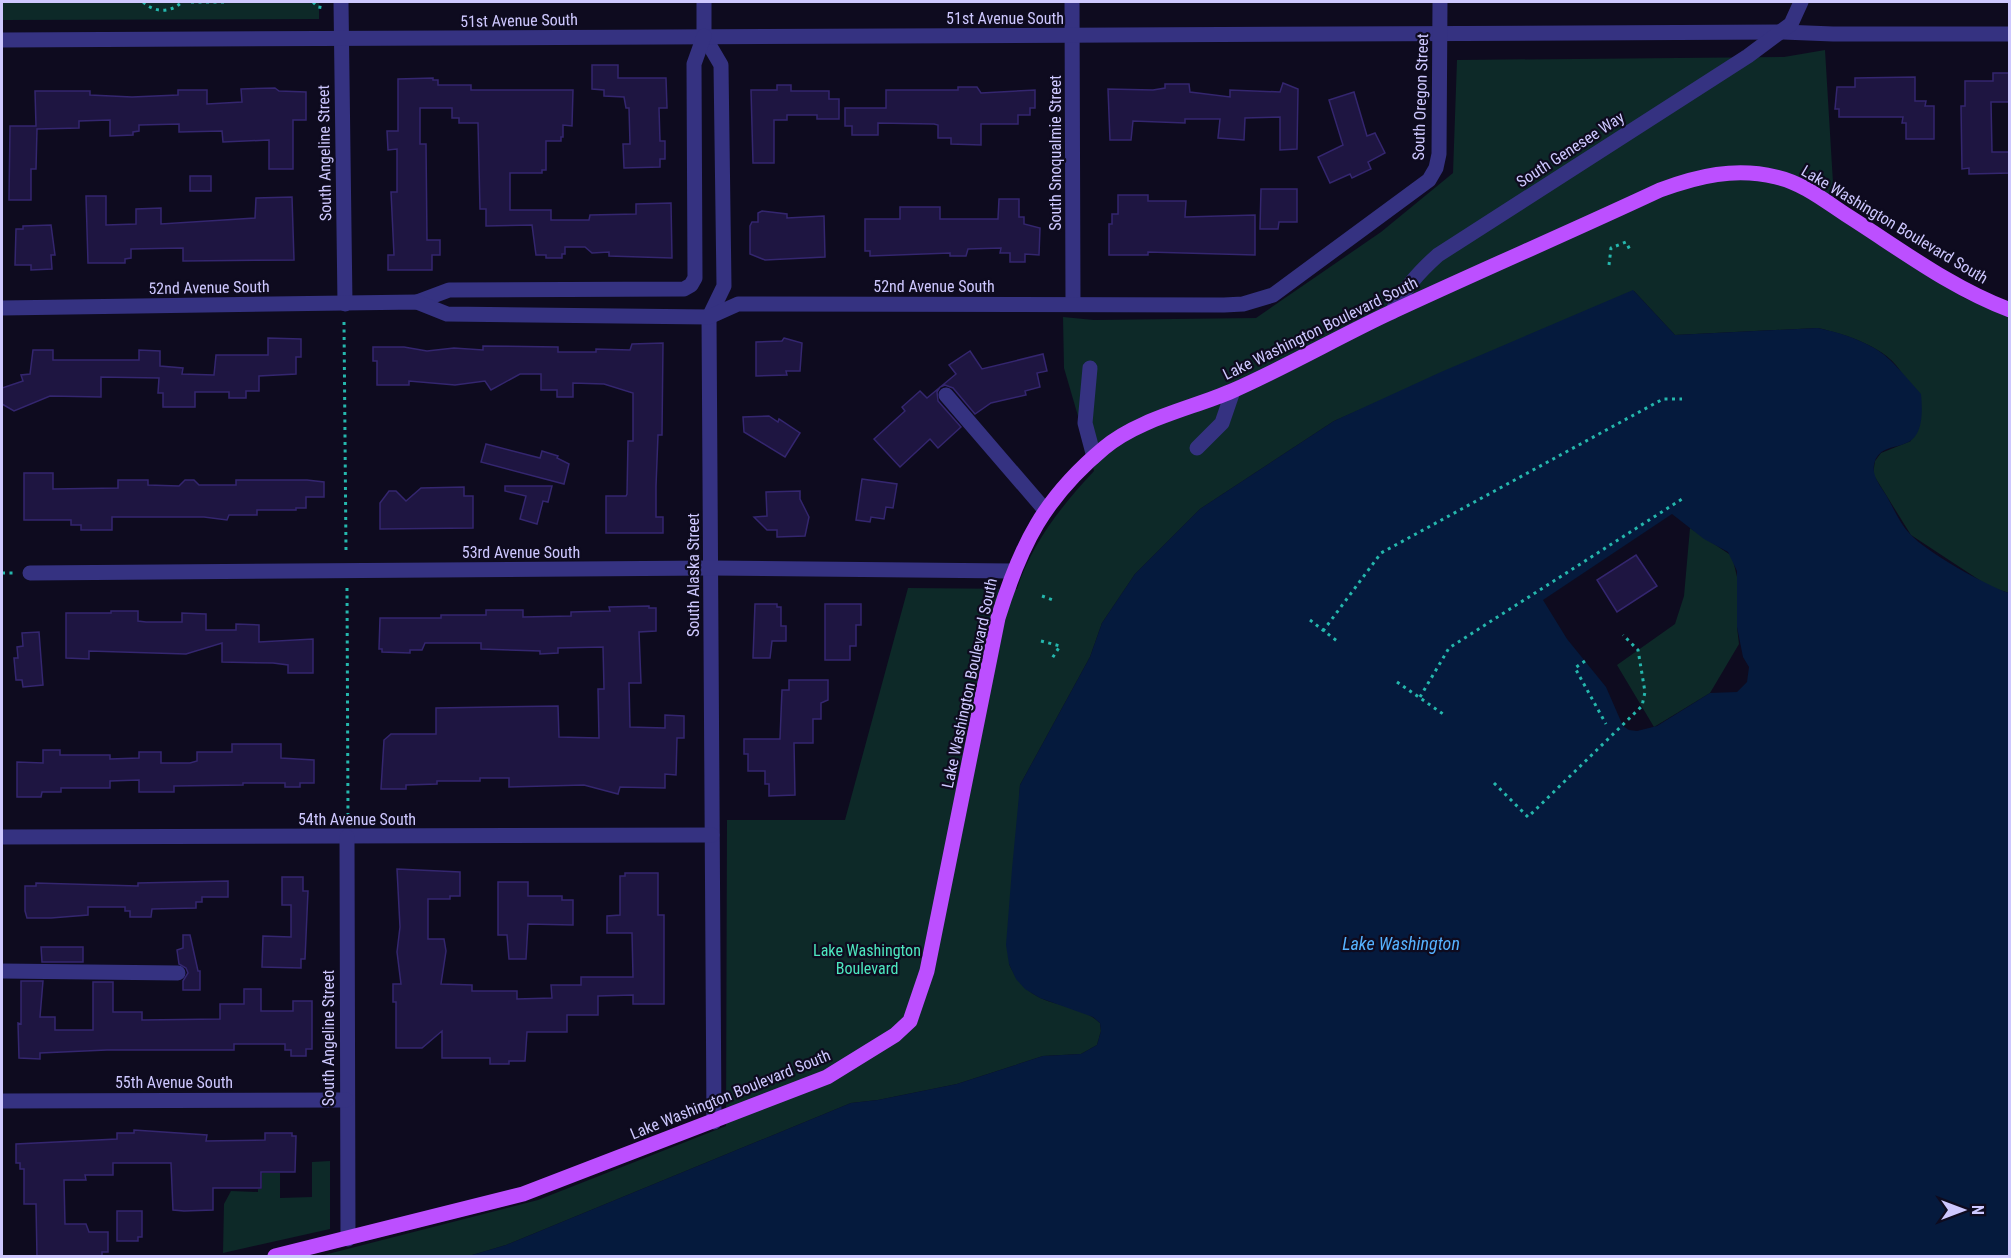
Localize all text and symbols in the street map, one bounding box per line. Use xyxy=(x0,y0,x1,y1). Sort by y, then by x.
street label: 51st Avenue South xyxy=(946,9,1064,28)
street label: 51st Avenue South xyxy=(460,10,578,31)
street label: South Oregon Street xyxy=(1409,33,1432,161)
street label: South Snoqualmie Street xyxy=(1046,75,1065,231)
street label: South Angeline Street xyxy=(314,84,335,221)
street label: South Genesee Way xyxy=(1513,107,1628,191)
street label: Lake Washington Boulevard South xyxy=(1798,161,1991,288)
street label: Lake Washington Boulevard South xyxy=(1220,273,1421,384)
street label: 52nd Avenue South xyxy=(148,277,270,298)
street label: 52nd Avenue South xyxy=(873,277,995,296)
street label: South Alaska Street xyxy=(684,513,703,637)
street label: 53rd Avenue South xyxy=(462,543,580,562)
street label: Lake Washington Boulevard South xyxy=(938,576,1001,790)
street label: 54th Avenue South xyxy=(298,810,416,829)
water label: Lake Washington xyxy=(1342,933,1460,954)
park label: Lake Washington Boulevard xyxy=(813,941,921,978)
street label: South Angeline Street xyxy=(319,970,338,1106)
street label: Lake Washington Boulevard South xyxy=(627,1046,833,1143)
street label: 55th Avenue South xyxy=(115,1073,233,1092)
north arrow xyxy=(1933,1180,1993,1240)
text: N xyxy=(1968,1205,1987,1215)

